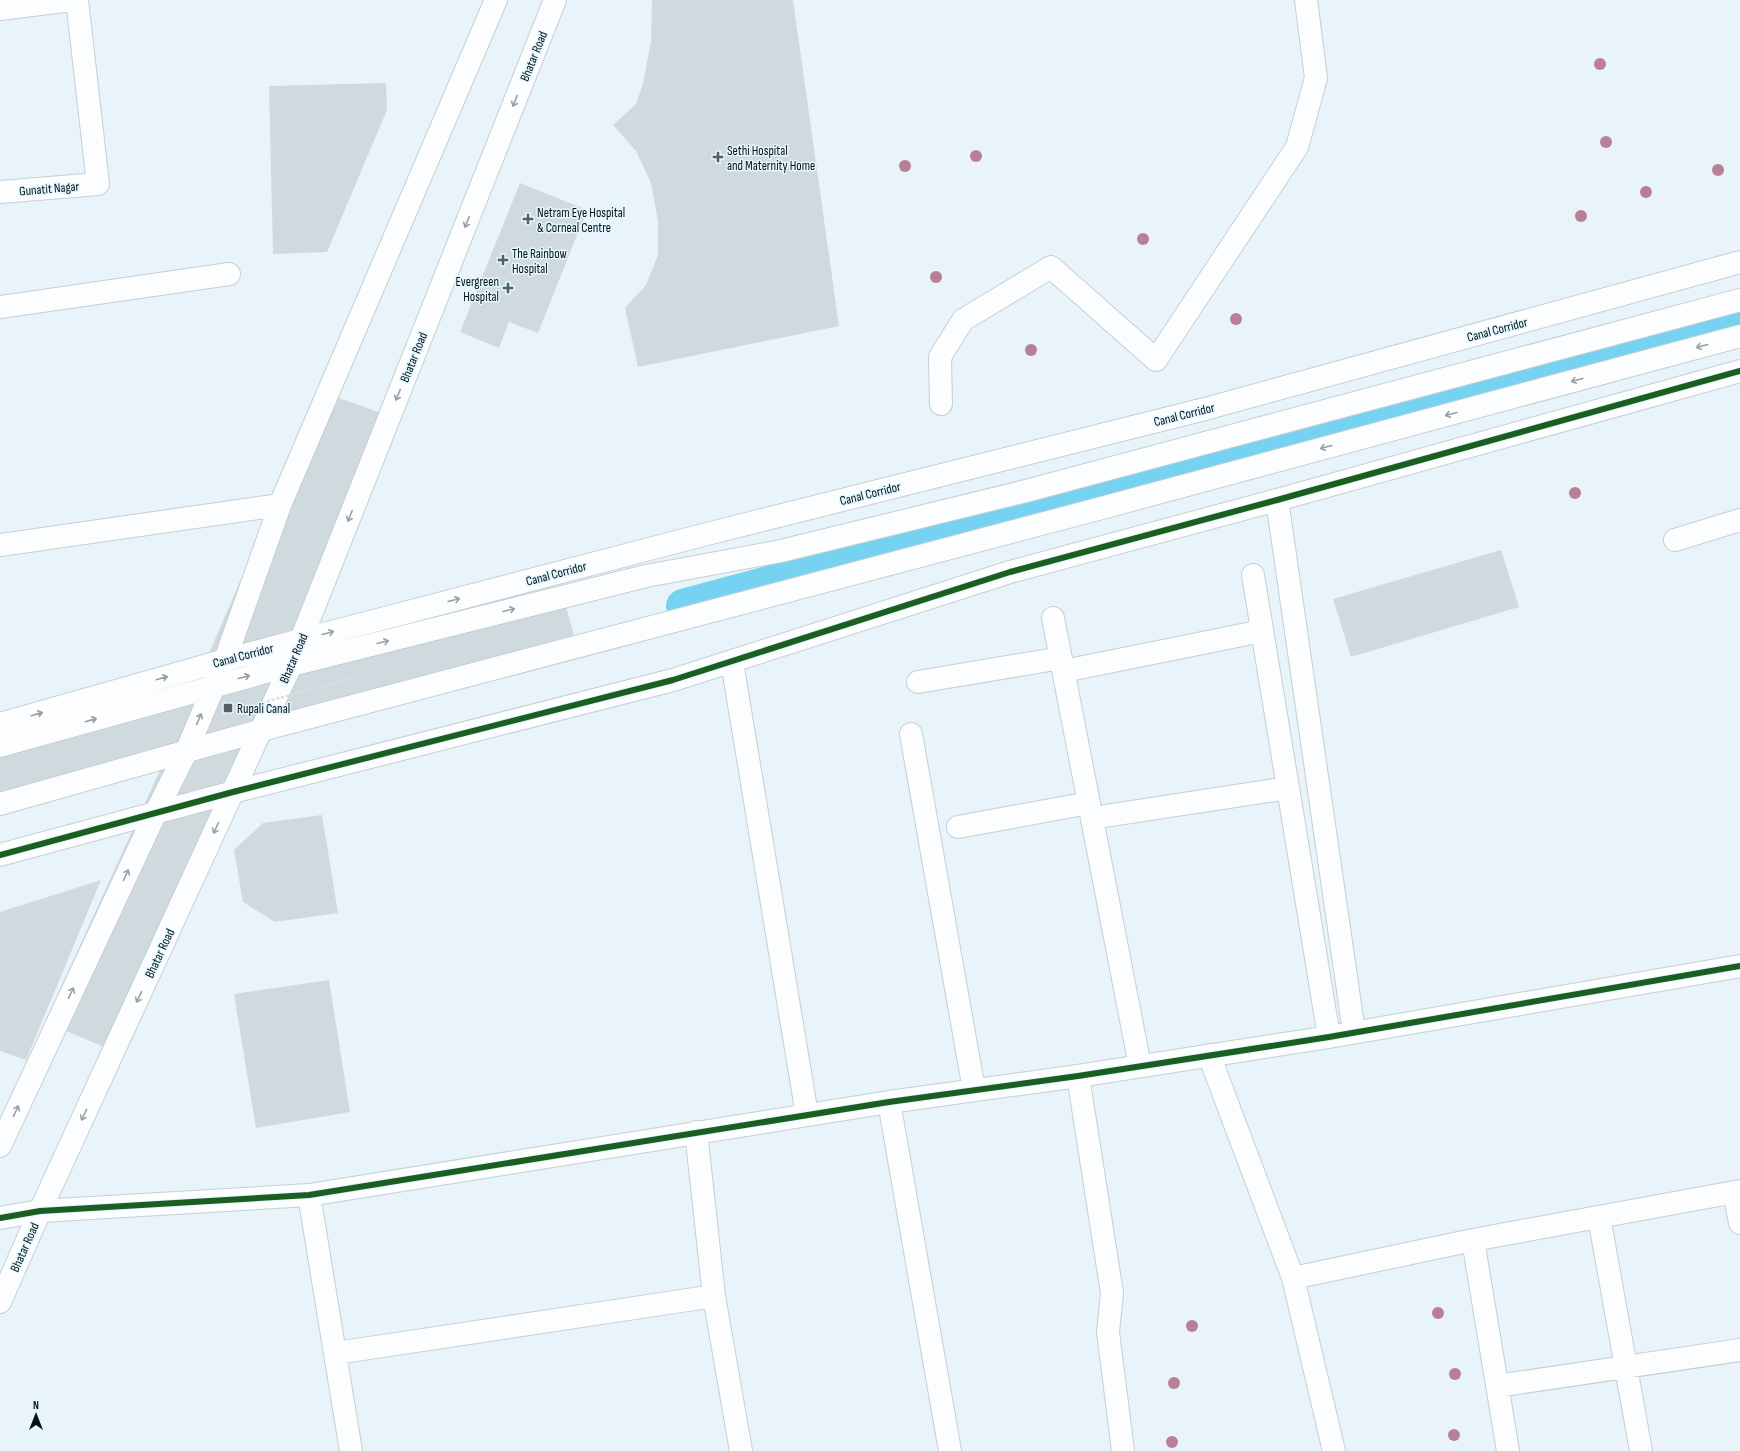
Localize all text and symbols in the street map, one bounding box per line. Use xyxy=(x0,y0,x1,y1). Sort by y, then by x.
street label: Bhatar Road xyxy=(517,29,551,84)
one-way arrow xyxy=(510,95,518,107)
place label: Sethi Hospital and Maternity Home xyxy=(727,143,815,174)
marker: Sethi Hospital and Maternity Home xyxy=(712,151,724,163)
street label: Gunatit Nagar xyxy=(18,178,80,200)
place label: Netram Eye Hospital & Corneal Centre xyxy=(537,205,625,236)
marker: Netram Eye Hospital & Corneal Centre xyxy=(522,213,534,225)
one-way arrow xyxy=(462,216,470,228)
place label: The Rainbow Hospital xyxy=(512,246,568,277)
marker: The Rainbow Hospital xyxy=(497,254,509,266)
place label: Evergreen Hospital xyxy=(455,274,499,305)
marker: Evergreen Hospital xyxy=(502,282,514,294)
street label: Canal Corridor xyxy=(1465,314,1530,346)
street label: Bhatar Road xyxy=(397,330,431,385)
one-way arrow xyxy=(1696,343,1709,350)
one-way arrow xyxy=(1571,377,1584,384)
one-way arrow xyxy=(394,389,402,401)
street label: Canal Corridor xyxy=(1152,400,1217,430)
one-way arrow xyxy=(1445,411,1458,418)
one-way arrow xyxy=(1319,444,1332,452)
street label: Canal Corridor xyxy=(838,479,903,509)
one-way arrow xyxy=(346,510,354,522)
street label: Canal Corridor xyxy=(524,558,589,590)
one-way arrow xyxy=(447,596,460,603)
one-way arrow xyxy=(502,606,515,613)
one-way arrow xyxy=(322,628,335,636)
street label: Bhatar Road xyxy=(276,631,312,686)
one-way arrow xyxy=(376,637,389,645)
street label: Canal Corridor xyxy=(211,640,276,672)
one-way arrow xyxy=(237,673,250,680)
one-way arrow xyxy=(156,674,169,681)
place label: Rupali Canal xyxy=(237,701,290,717)
marker: Rupali Canal xyxy=(222,702,234,714)
one-way arrow xyxy=(31,709,44,717)
one-way arrow xyxy=(196,714,204,726)
one-way arrow xyxy=(85,716,98,723)
one-way arrow xyxy=(212,821,219,833)
one-way arrow xyxy=(123,870,130,882)
street label: Bhatar Road xyxy=(142,926,178,981)
one-way arrow xyxy=(68,987,75,999)
one-way arrow xyxy=(134,990,142,1002)
one-way arrow xyxy=(13,1105,21,1117)
one-way arrow xyxy=(80,1108,87,1120)
street label: Bhatar Road xyxy=(7,1220,43,1275)
north arrow xyxy=(16,1395,56,1435)
text: N xyxy=(33,1399,39,1412)

